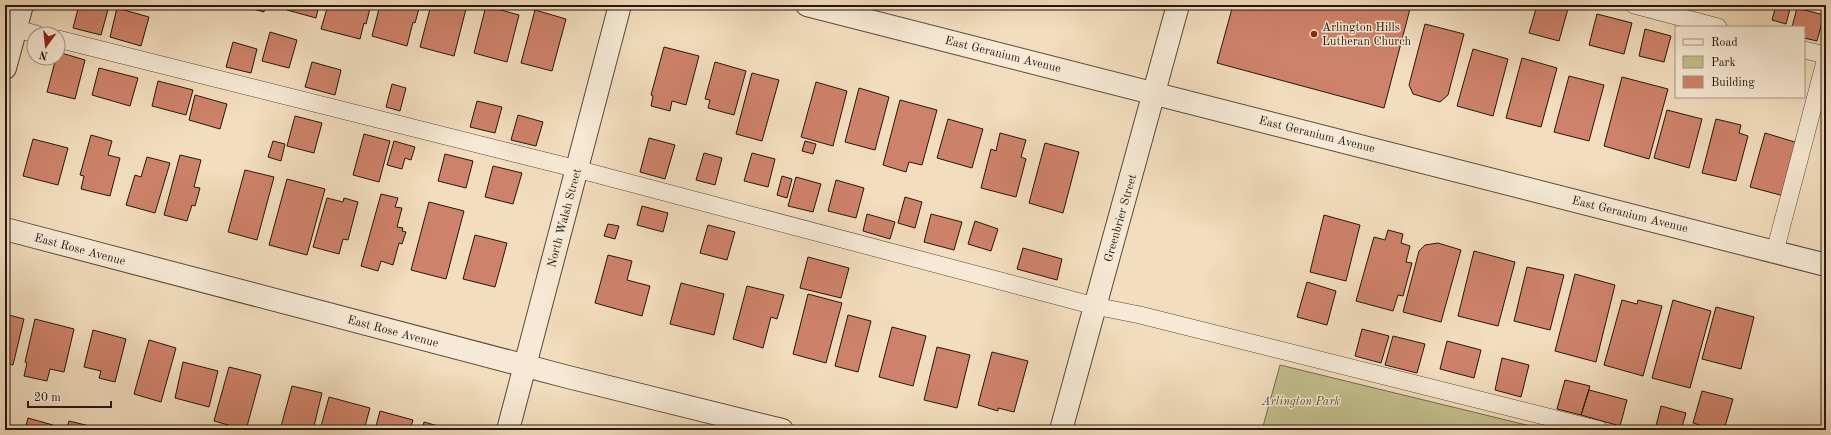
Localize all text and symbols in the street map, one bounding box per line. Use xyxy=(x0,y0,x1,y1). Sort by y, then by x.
place label: Arlington Hills Lutheran Church xyxy=(1322,22,1412,48)
north arrow xyxy=(26,26,66,66)
legend xyxy=(1675,26,1805,98)
marker: Arlington Hills Lutheran Church xyxy=(1309,29,1319,39)
street label: East Geranium Avenue xyxy=(944,35,1062,75)
text: Road xyxy=(1711,37,1738,49)
text: N xyxy=(38,48,49,61)
text: Park xyxy=(1711,57,1736,69)
text: Building xyxy=(1711,77,1755,89)
street label: East Geranium Avenue xyxy=(1258,115,1376,155)
street label: North Walsh Street xyxy=(546,167,584,269)
street label: Greenbrier Street xyxy=(1103,173,1139,264)
street label: East Geranium Avenue xyxy=(1571,195,1689,235)
street label: East Rose Avenue xyxy=(33,232,127,268)
street label: East Rose Avenue xyxy=(346,314,440,350)
scale bar xyxy=(28,383,111,409)
text: 20 m xyxy=(34,392,61,404)
park label: Arlington Park xyxy=(1261,396,1340,408)

